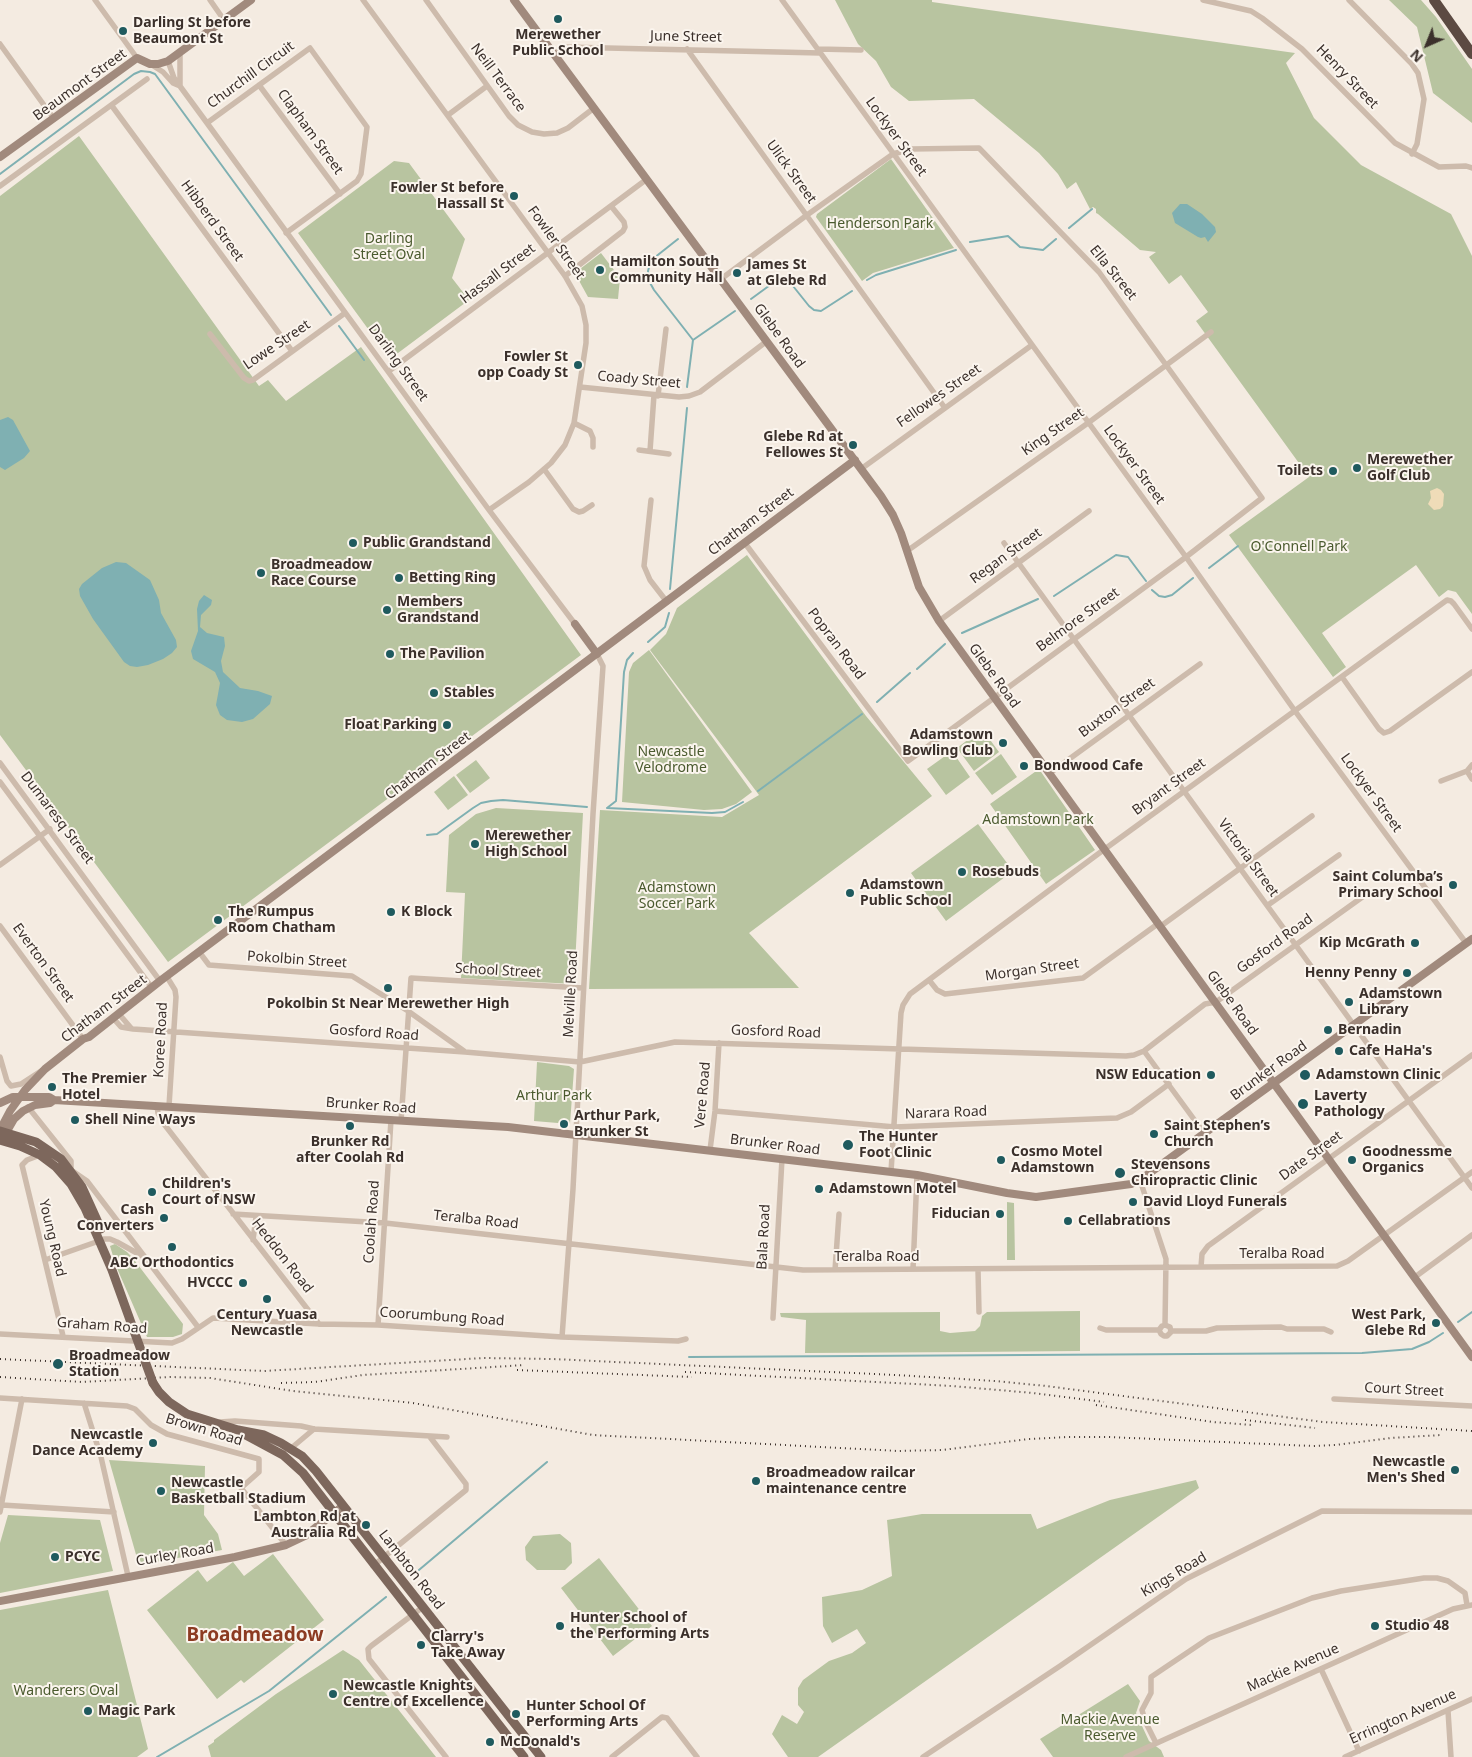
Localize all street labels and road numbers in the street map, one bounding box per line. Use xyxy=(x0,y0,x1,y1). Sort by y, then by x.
street label: June Street xyxy=(650,28,722,46)
street label: Churchill Circuit xyxy=(204,38,298,112)
street label: Neill Terrace xyxy=(467,40,529,116)
street label: Henry Street xyxy=(1312,41,1382,113)
street label: Beaumont Street xyxy=(30,45,130,125)
street label: Clapham Street xyxy=(273,86,347,178)
street label: Lockyer Street xyxy=(862,94,930,180)
street label: Ulick Street xyxy=(762,137,820,207)
street label: Hibberd Street xyxy=(177,177,247,265)
street label: Fowler Street xyxy=(524,203,588,283)
street label: Hassall Street xyxy=(457,240,539,308)
street label: Ella Street xyxy=(1086,242,1140,304)
street label: Glebe Road xyxy=(750,301,808,371)
street label: Lowe Street xyxy=(240,316,314,374)
street label: Darling Street xyxy=(364,321,432,405)
street label: Fellowes Street xyxy=(894,361,984,431)
street label: Coady Street xyxy=(597,368,681,392)
street label: King Street xyxy=(1019,404,1087,460)
street label: Lockyer Street xyxy=(1100,422,1168,508)
street label: Chatham Street xyxy=(705,484,797,560)
street label: Regan Street xyxy=(967,524,1045,588)
street label: Belmore Street xyxy=(1033,584,1123,656)
street label: Popran Road xyxy=(804,605,868,683)
street label: Glebe Road xyxy=(965,641,1023,711)
street label: Buxton Street xyxy=(1076,675,1158,741)
street label: Chatham Street xyxy=(382,728,474,804)
street label: Lockyer Street xyxy=(1337,750,1405,836)
street label: Bryant Street xyxy=(1129,755,1209,819)
street label: Dumaresq Street xyxy=(17,769,97,867)
street label: Victoria Street xyxy=(1214,816,1282,900)
street label: Gosford Road xyxy=(1234,911,1316,977)
street label: Everton Street xyxy=(9,920,77,1006)
street label: Pokolbin Street xyxy=(246,948,348,972)
street label: Melville Road xyxy=(560,950,582,1038)
street label: Morgan Street xyxy=(984,955,1080,985)
street label: School Street xyxy=(454,960,542,982)
street label: Glebe Road xyxy=(1203,968,1261,1038)
street label: Chatham Street xyxy=(58,971,150,1047)
street label: Koree Road xyxy=(151,1002,171,1078)
street label: Gosford Road xyxy=(328,1021,420,1045)
street label: Gosford Road xyxy=(731,1022,821,1042)
street label: Brunker Road xyxy=(1227,1038,1311,1104)
street label: Vere Road xyxy=(692,1061,714,1129)
street label: Brunker Road xyxy=(325,1094,417,1118)
street label: Narara Road xyxy=(904,1103,988,1123)
street label: Date Street xyxy=(1276,1128,1346,1184)
street label: Brunker Road xyxy=(729,1131,821,1159)
street label: Coolah Road xyxy=(361,1180,383,1264)
street label: Young Road xyxy=(35,1198,69,1278)
street label: Bala Road xyxy=(754,1204,774,1270)
street label: Teralba Road xyxy=(433,1207,519,1233)
street label: Heddon Road xyxy=(248,1215,316,1297)
street label: Teralba Road xyxy=(1239,1246,1325,1262)
street label: Teralba Road xyxy=(834,1249,920,1265)
street label: Coorumbung Road xyxy=(379,1304,505,1330)
street label: Graham Road xyxy=(56,1314,148,1338)
street label: Court Street xyxy=(1364,1380,1444,1400)
street label: Brown Road xyxy=(163,1410,245,1450)
street label: Lambton Road xyxy=(375,1527,447,1613)
street label: Curley Road xyxy=(135,1540,215,1570)
street label: Kings Road xyxy=(1138,1549,1210,1601)
street label: Mackie Avenue xyxy=(1244,1640,1342,1696)
street label: Errington Avenue xyxy=(1347,1686,1459,1748)

